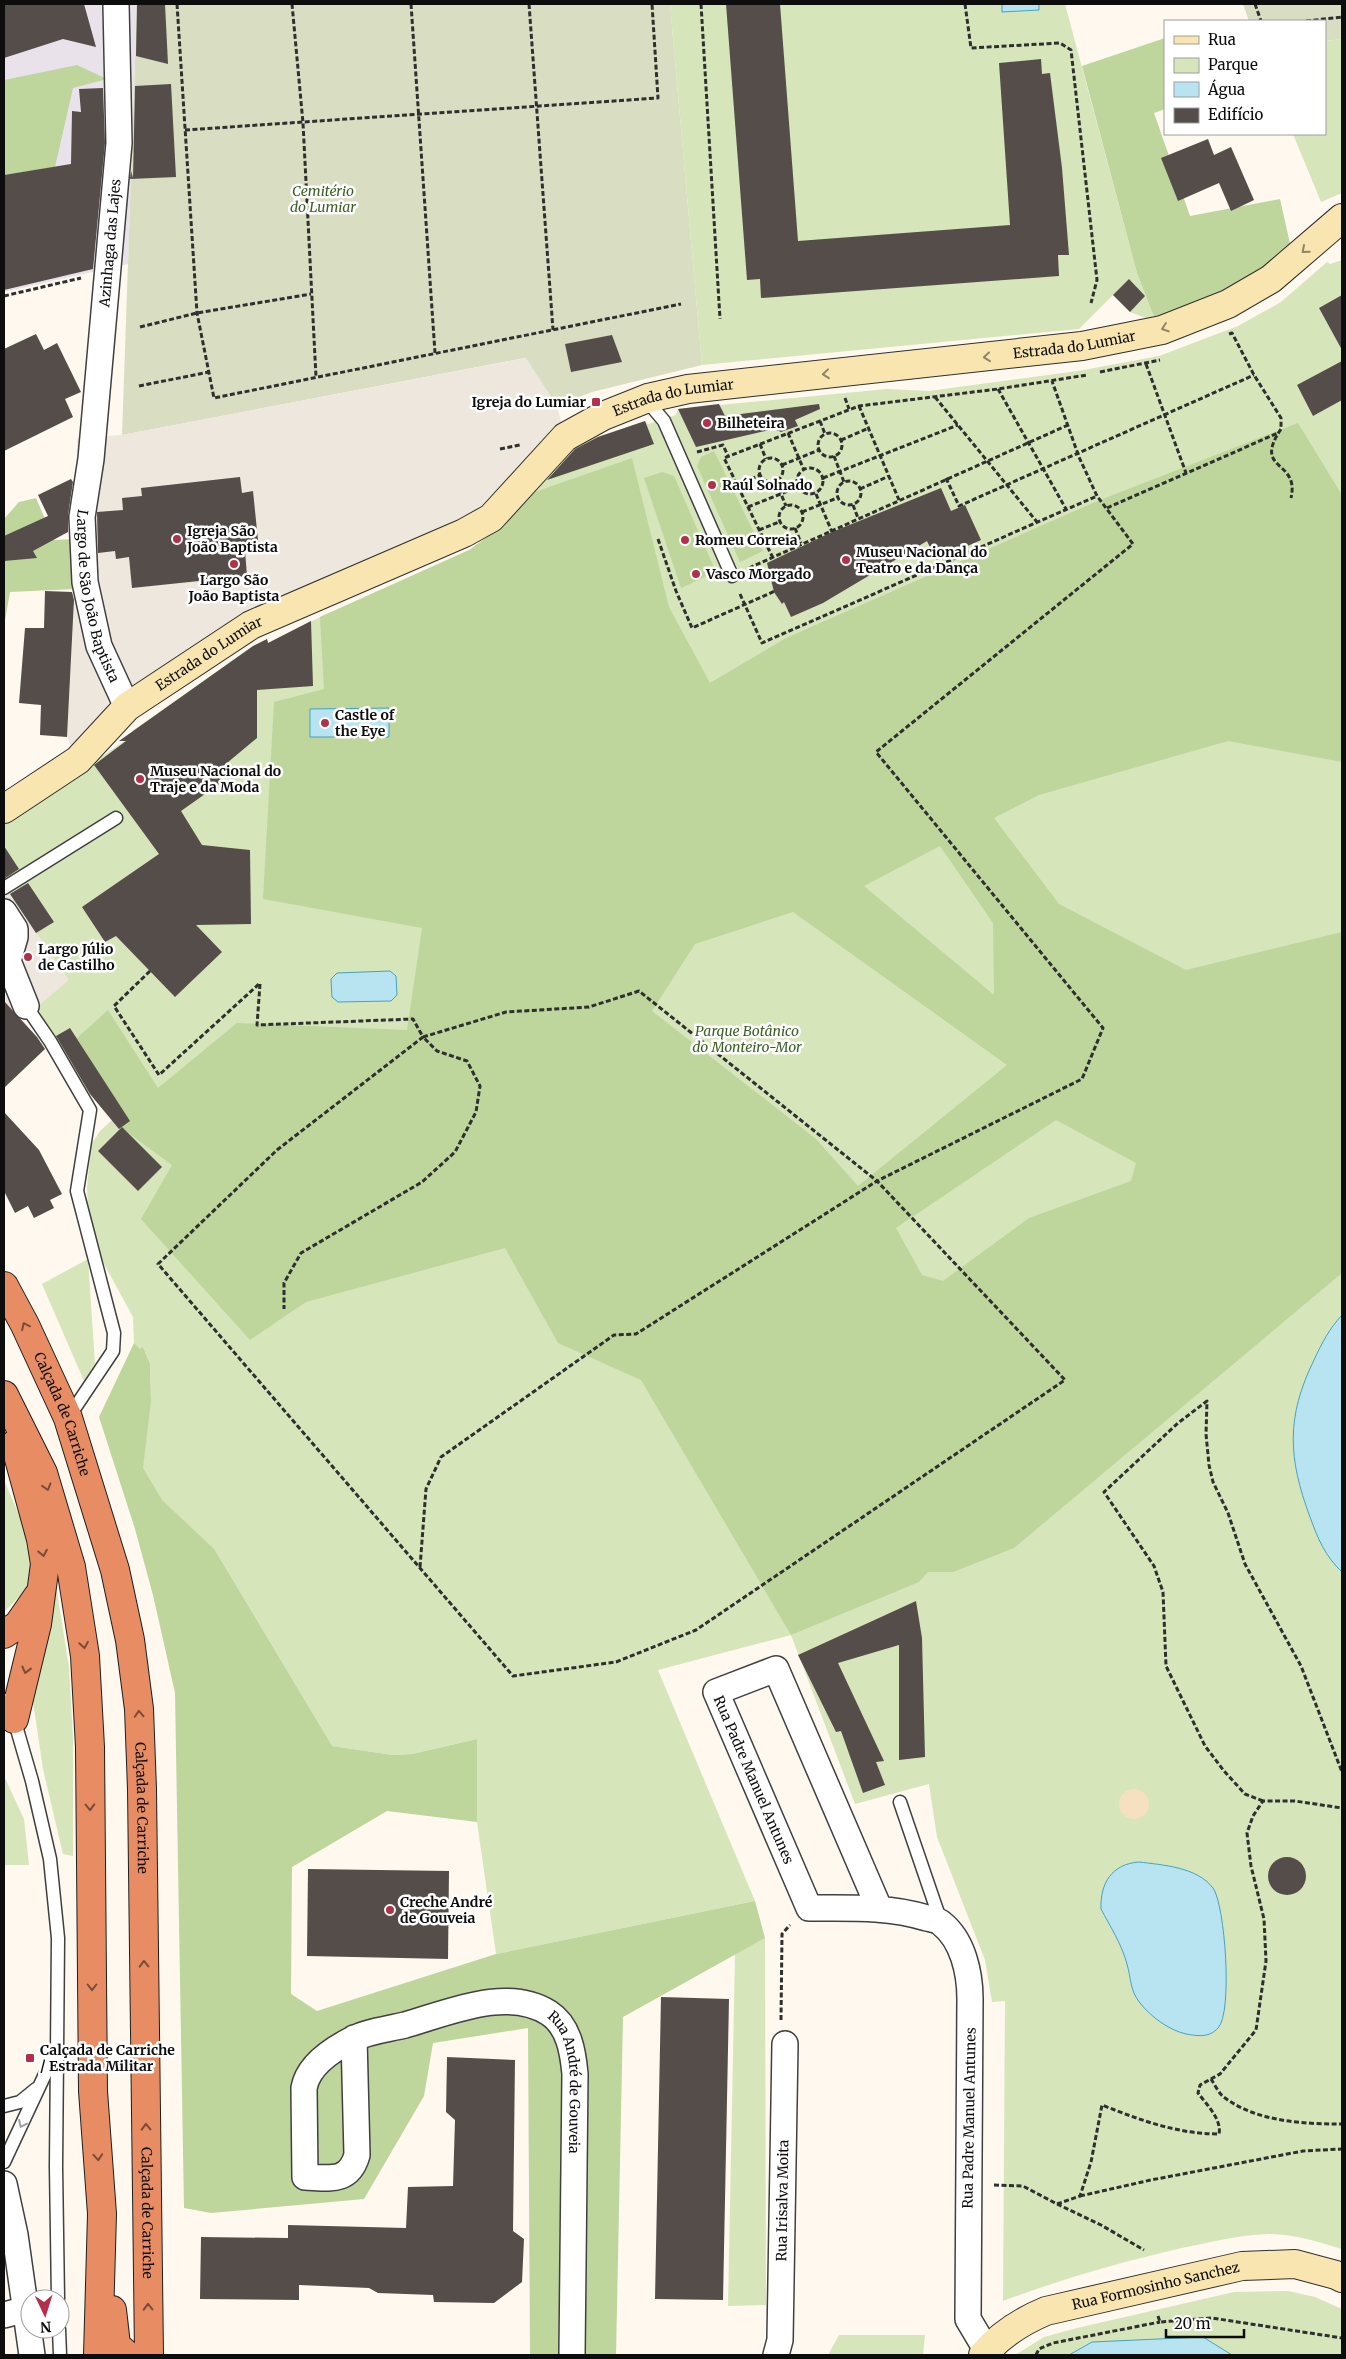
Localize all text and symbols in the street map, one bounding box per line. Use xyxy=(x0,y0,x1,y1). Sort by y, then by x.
legend xyxy=(1164,20,1326,135)
text: Rua xyxy=(1208,30,1236,49)
text: Parque xyxy=(1208,55,1258,74)
text: Água xyxy=(1207,79,1245,99)
text: Edifício xyxy=(1208,105,1264,124)
street label: Azinhaga das Lajes xyxy=(95,178,125,309)
park label: Cemitério do Lumiar xyxy=(290,182,356,216)
one-way arrow xyxy=(1302,244,1311,253)
one-way arrow xyxy=(1161,322,1170,332)
street label: Estrada do Lumiar xyxy=(1012,326,1137,362)
one-way arrow xyxy=(983,351,991,362)
one-way arrow xyxy=(822,368,830,379)
street label: Estrada do Lumiar xyxy=(610,375,735,420)
place label: Igreja do Lumiar xyxy=(471,393,586,411)
marker: Igreja do Lumiar xyxy=(590,396,602,408)
place label: Bilheteira xyxy=(717,414,785,432)
marker: Bilheteira xyxy=(701,417,713,429)
place label: Raúl Solnado xyxy=(722,476,812,494)
marker: Raúl Solnado xyxy=(706,479,718,491)
street label: Largo de São João Baptista xyxy=(73,508,124,686)
place label: Igreja São João Baptista xyxy=(186,522,278,556)
place label: Romeu Correia xyxy=(695,531,798,549)
marker: Igreja São João Baptista xyxy=(171,533,183,545)
marker: Romeu Correia xyxy=(679,534,691,546)
place label: Museu Nacional do Teatro e da Dança xyxy=(856,543,987,577)
marker: Museu Nacional do Teatro e da Dança xyxy=(840,554,852,566)
marker: Largo São João Baptista xyxy=(228,558,240,570)
place label: Vasco Morgado xyxy=(705,565,811,583)
marker: Vasco Morgado xyxy=(690,568,702,580)
place label: Largo São João Baptista xyxy=(188,571,280,605)
street label: Estrada do Lumiar xyxy=(152,612,265,695)
place label: Castle of the Eye xyxy=(335,706,395,740)
marker: Castle of the Eye xyxy=(319,717,331,729)
place label: Museu Nacional do Traje e da Moda xyxy=(150,762,281,796)
marker: Museu Nacional do Traje e da Moda xyxy=(134,773,146,785)
place label: Largo Júlio de Castilho xyxy=(38,940,115,974)
marker: Largo Júlio de Castilho xyxy=(22,951,34,963)
park label: Parque Botânico do Monteiro-Mor xyxy=(692,1022,802,1056)
one-way arrow xyxy=(21,1322,31,1331)
street label: Calçada de Carriche xyxy=(30,1349,94,1478)
one-way arrow xyxy=(41,1482,51,1490)
one-way arrow xyxy=(38,1549,48,1557)
one-way arrow xyxy=(78,1640,88,1649)
one-way arrow xyxy=(21,1665,32,1674)
street label: Rua Padre Manuel Antunes xyxy=(710,1693,798,1867)
one-way arrow xyxy=(133,1710,144,1718)
street label: Calçada de Carriche xyxy=(131,1742,152,1874)
one-way arrow xyxy=(85,1804,95,1811)
place label: Creche André de Gouveia xyxy=(400,1893,493,1927)
marker: Creche André de Gouveia xyxy=(384,1904,396,1916)
one-way arrow xyxy=(139,1960,149,1968)
one-way arrow xyxy=(87,1984,97,1991)
street label: Rua André de Gouveia xyxy=(544,2007,584,2154)
street label: Rua Padre Manuel Antunes xyxy=(958,2027,980,2209)
place label: Calçada de Carriche / Estrada Militar xyxy=(40,2041,175,2075)
marker: Calçada de Carriche / Estrada Militar xyxy=(24,2052,36,2064)
one-way arrow xyxy=(18,2119,28,2128)
one-way arrow xyxy=(141,2122,151,2130)
street label: Rua Irisalva Moita xyxy=(772,2139,792,2262)
street label: Calçada de Carriche xyxy=(137,2147,157,2279)
one-way arrow xyxy=(92,2153,103,2161)
street label: Rua Formosinho Sanchez xyxy=(1070,2258,1242,2314)
north arrow xyxy=(20,2289,70,2339)
one-way arrow xyxy=(143,2302,153,2310)
scale bar xyxy=(1166,2306,1244,2338)
text: 20 m xyxy=(1174,2314,1211,2333)
text: N xyxy=(40,2318,52,2336)

